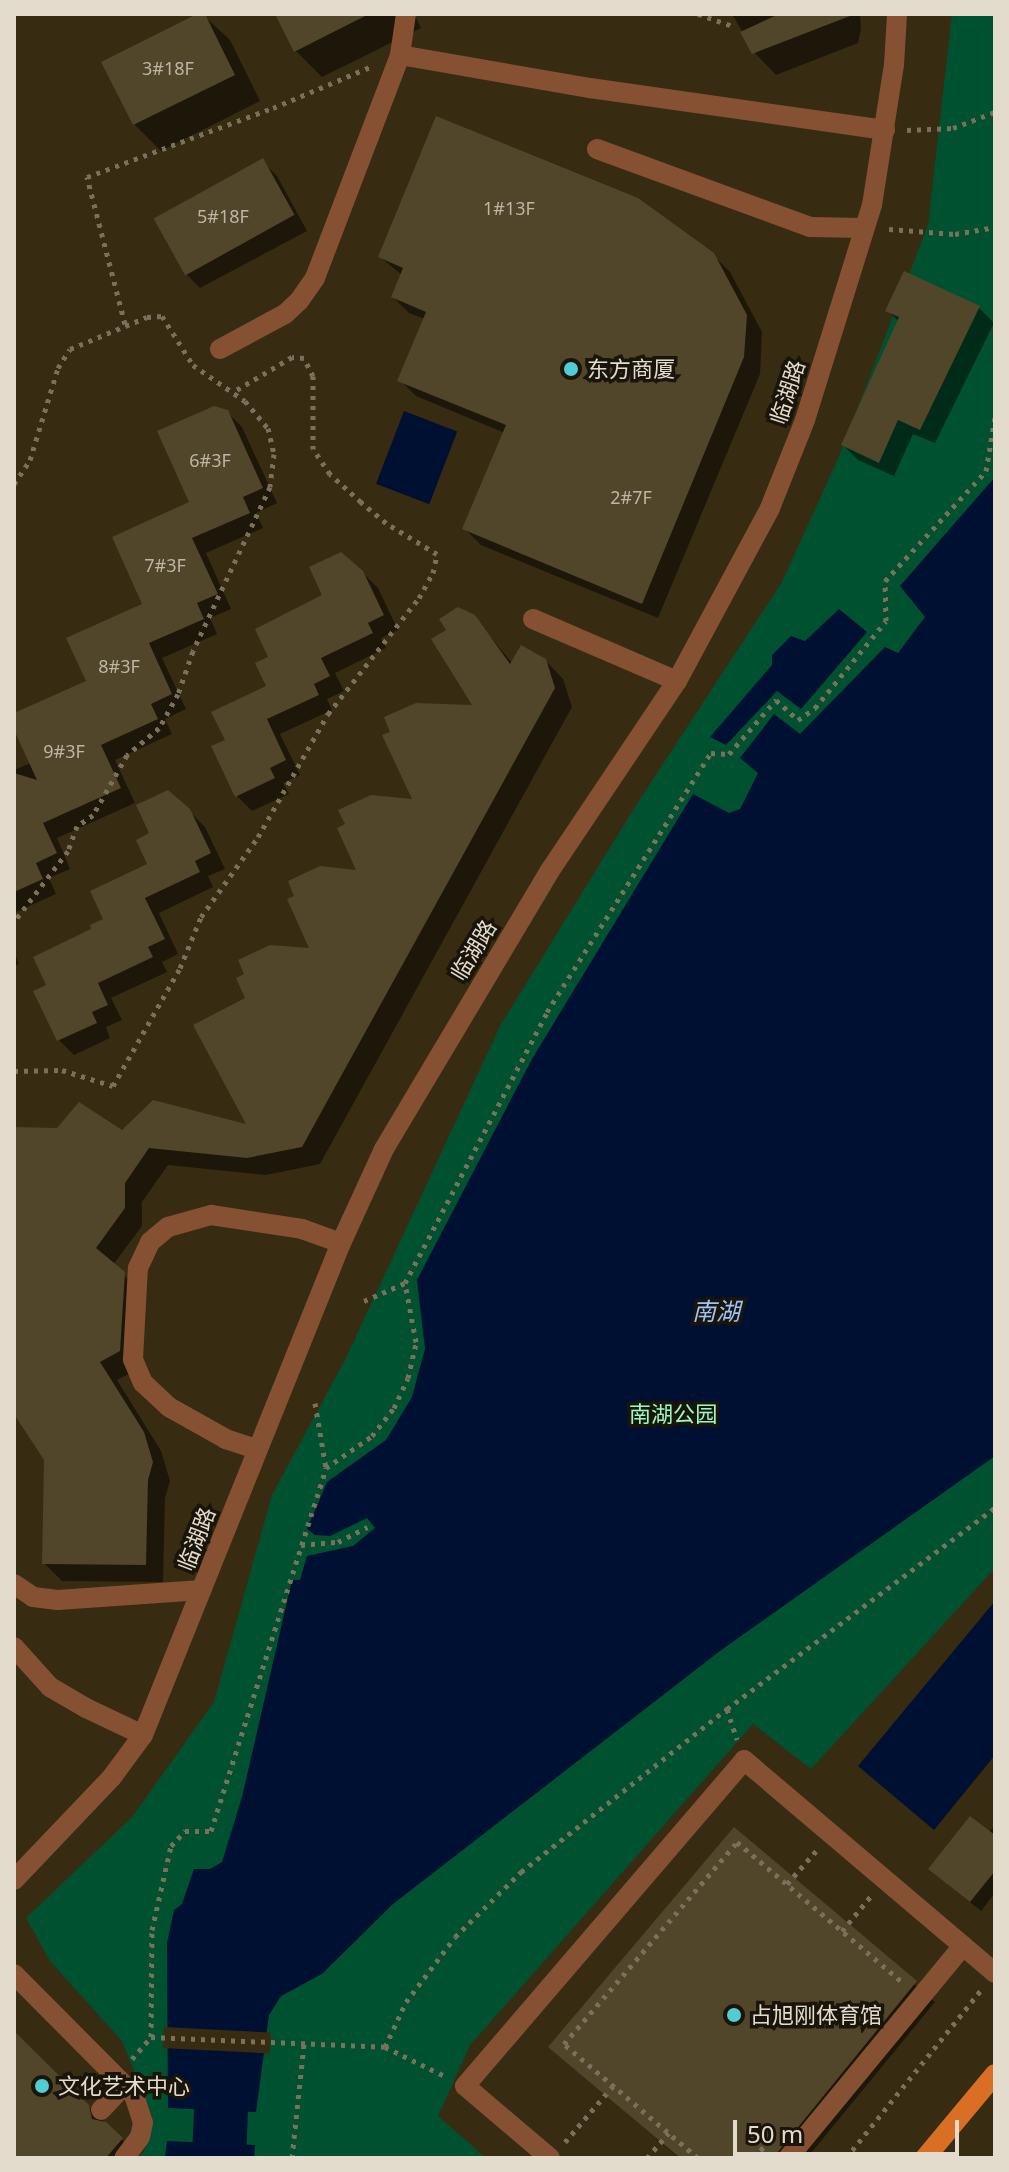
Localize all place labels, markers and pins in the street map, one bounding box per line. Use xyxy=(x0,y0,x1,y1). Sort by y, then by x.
place label: 东方商厦 xyxy=(587,356,675,382)
marker: 东方商厦 xyxy=(562,360,580,378)
place label: 占旭刚体育馆 xyxy=(750,2002,882,2028)
marker: 占旭刚体育馆 xyxy=(725,2006,743,2024)
place label: 文化艺术中心 xyxy=(58,2073,190,2099)
marker: 文化艺术中心 xyxy=(33,2077,51,2095)

